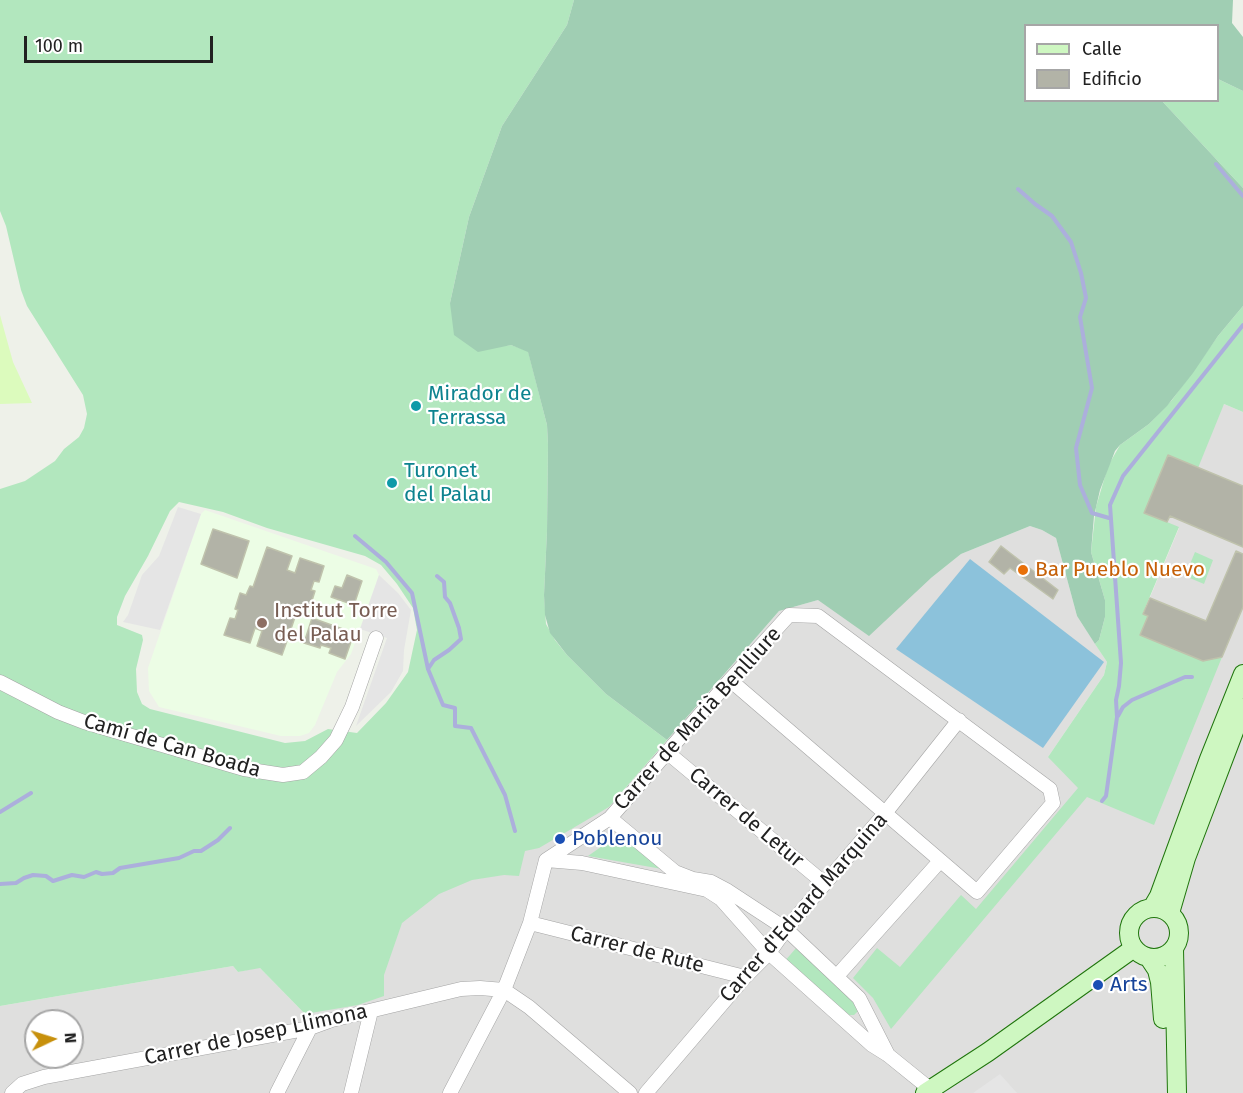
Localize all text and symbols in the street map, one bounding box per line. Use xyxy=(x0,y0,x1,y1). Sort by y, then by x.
scale bar xyxy=(27,24,216,62)
legend xyxy=(1024,24,1219,102)
text: 100 m xyxy=(35,35,83,57)
text: Calle xyxy=(1082,38,1122,60)
text: Edificio xyxy=(1082,68,1142,90)
place label: Mirador de Terrassa xyxy=(428,381,532,431)
marker: Mirador de Terrassa xyxy=(409,399,423,413)
place label: Turonet del Palau xyxy=(404,458,492,508)
marker: Turonet del Palau xyxy=(385,476,399,490)
place label: Bar Pueblo Nuevo xyxy=(1035,557,1205,583)
marker: Bar Pueblo Nuevo xyxy=(1016,563,1030,577)
place label: Institut Torre del Palau xyxy=(274,598,398,648)
marker: Institut Torre del Palau xyxy=(255,616,269,630)
street label: Carrer de Marià Benlliure xyxy=(609,622,787,816)
street label: Camí de Can Boada xyxy=(81,709,263,783)
street label: Carrer de Letur xyxy=(683,763,809,873)
street label: Carrer d'Eduard Marquina xyxy=(715,808,893,1008)
place label: Poblenou xyxy=(572,826,663,852)
marker: Poblenou xyxy=(553,832,567,846)
street label: Carrer de Rute xyxy=(568,921,706,979)
place label: Arts xyxy=(1110,972,1148,998)
marker: Arts xyxy=(1091,978,1105,992)
street label: Carrer de Josep Llimona xyxy=(142,999,370,1071)
north arrow xyxy=(24,1009,84,1069)
text: N xyxy=(61,1032,80,1044)

